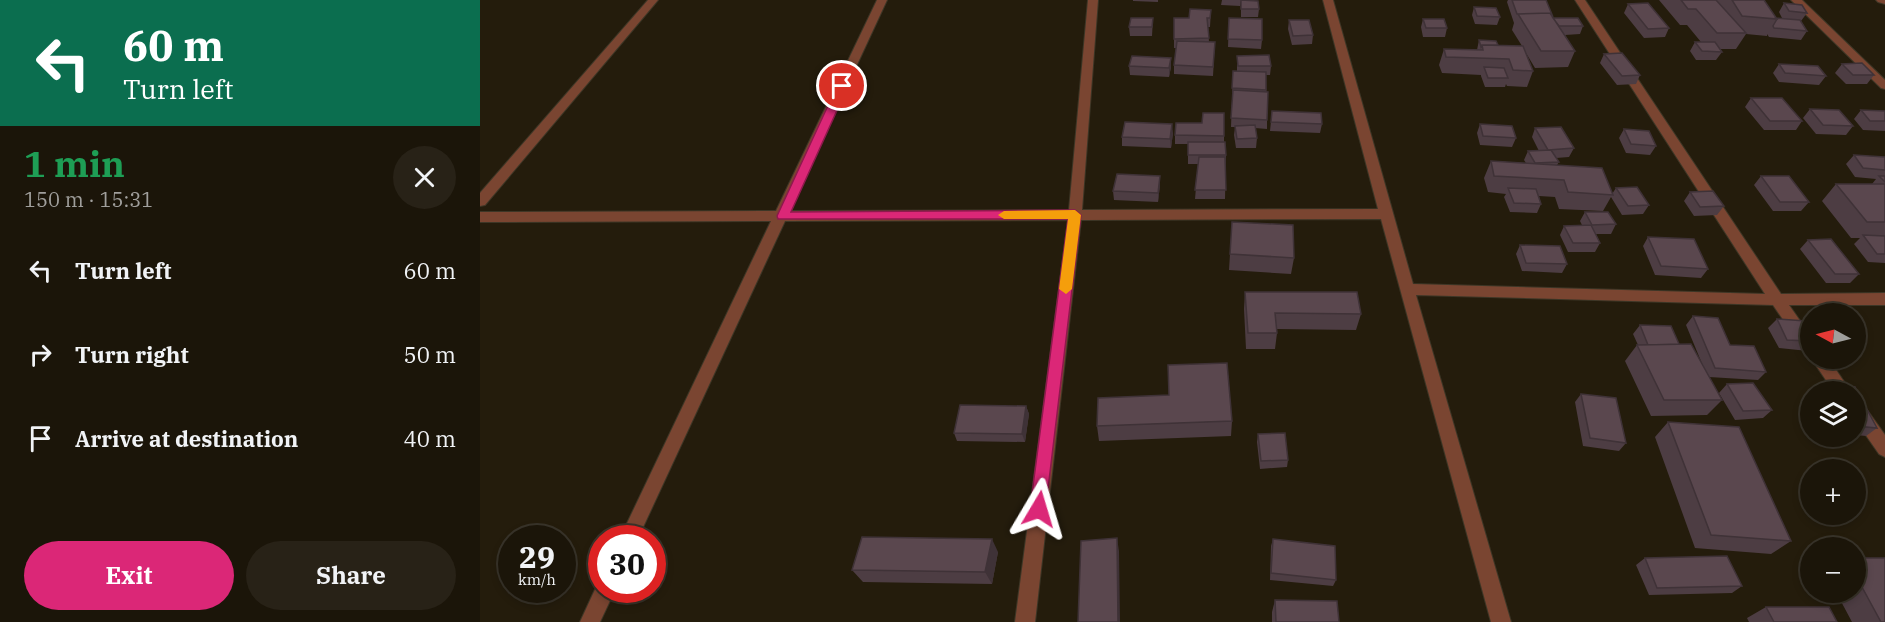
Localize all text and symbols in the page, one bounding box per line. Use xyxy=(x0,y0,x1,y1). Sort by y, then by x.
text: 60 m xyxy=(123,18,224,73)
icon: left xyxy=(24,24,102,102)
pin xyxy=(816,60,867,111)
icon: arrive xyxy=(825,69,858,102)
text: Turn left xyxy=(123,71,234,106)
text: 1 min xyxy=(24,140,125,187)
button: close xyxy=(393,146,456,209)
text: 150 m · 15:31 xyxy=(24,186,153,213)
icon: left xyxy=(24,254,57,287)
text: Turn left xyxy=(75,256,171,285)
text: 60 m xyxy=(404,256,456,285)
north arrow xyxy=(1800,303,1866,369)
map controls xyxy=(1800,303,1866,603)
icon: right xyxy=(24,338,57,371)
text: Turn right xyxy=(75,340,189,369)
text: 50 m xyxy=(404,340,456,369)
button: layers xyxy=(1800,381,1866,447)
icon: arrive xyxy=(24,422,57,455)
text: Arrive at destination xyxy=(75,424,298,453)
text: 40 m xyxy=(404,424,456,453)
button: + xyxy=(1800,459,1866,525)
position arrow xyxy=(1007,477,1071,541)
speed limit sign: 30 xyxy=(588,525,666,603)
text: 29 xyxy=(519,537,555,576)
button: − xyxy=(1800,537,1866,603)
button: Exit xyxy=(24,541,234,610)
button: Share xyxy=(246,541,456,610)
text: km/h xyxy=(518,570,556,589)

